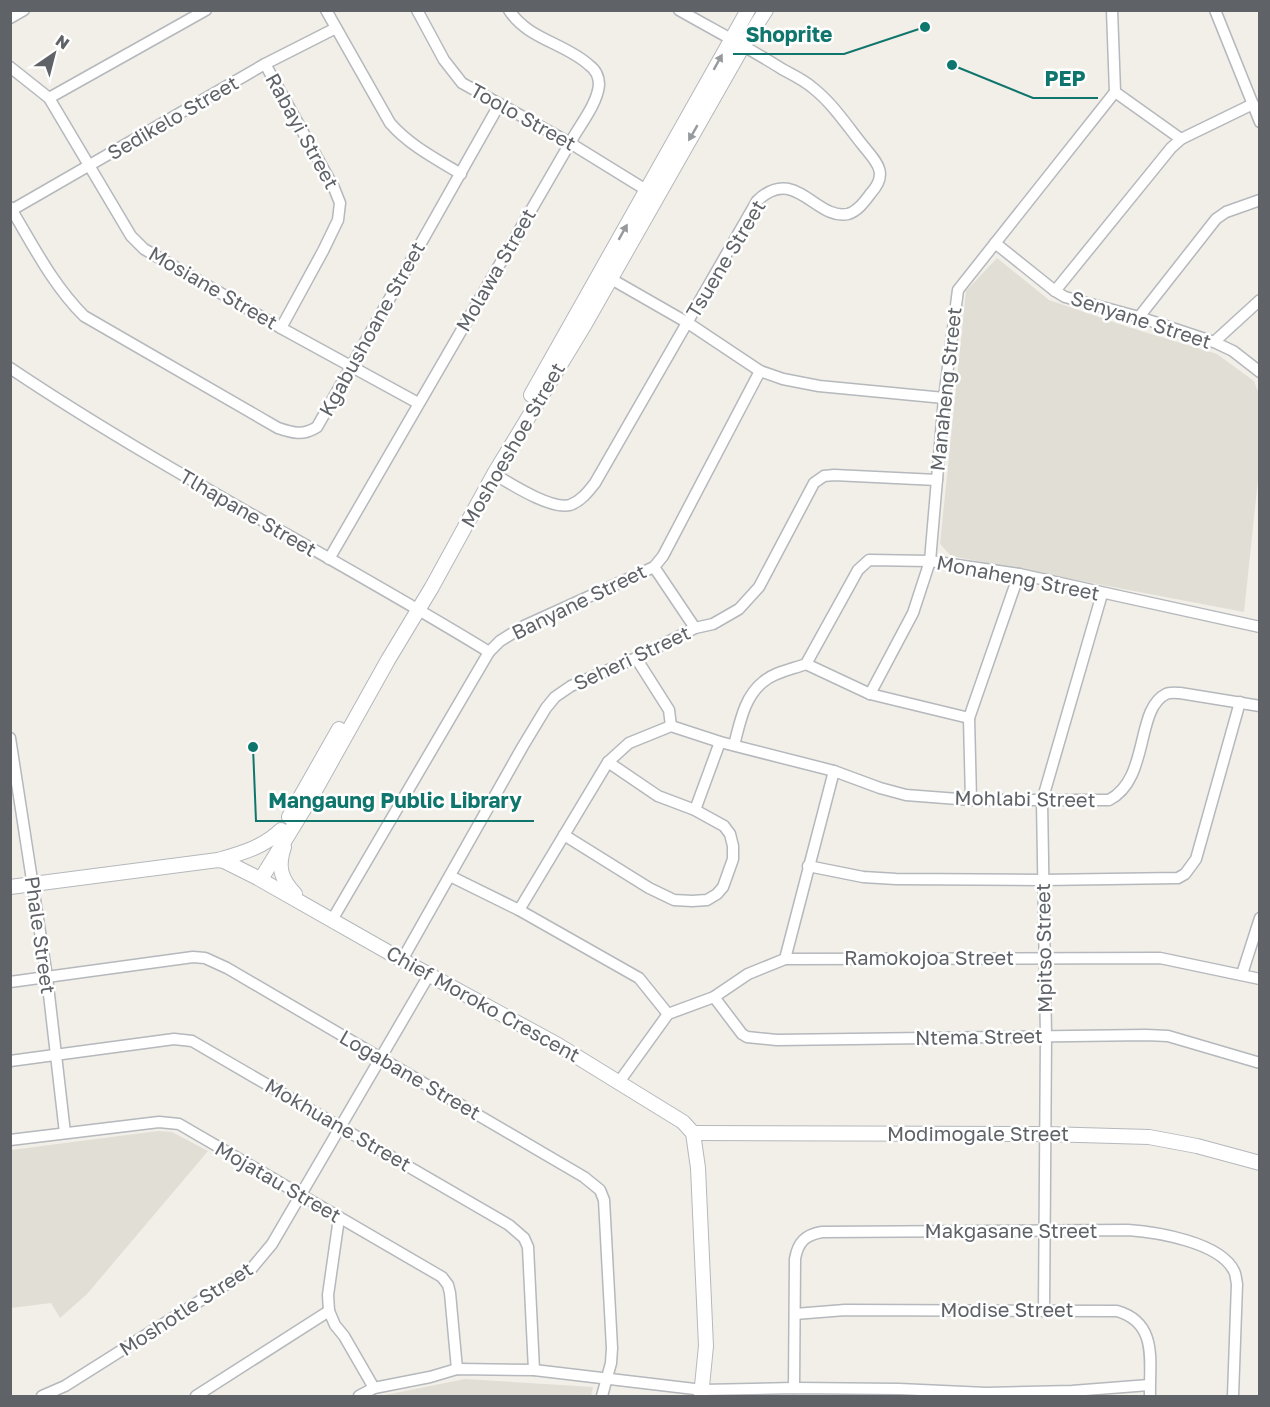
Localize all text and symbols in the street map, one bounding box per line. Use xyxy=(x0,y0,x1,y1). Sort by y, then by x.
callout: Shoprite xyxy=(733,15,844,54)
text: Shoprite xyxy=(745,21,833,47)
north arrow xyxy=(24,24,84,84)
text: N xyxy=(52,30,73,53)
one-way arrow xyxy=(713,53,723,70)
callout: PEP xyxy=(1033,59,1098,98)
text: PEP xyxy=(1044,65,1086,91)
street label: Rabayi Street xyxy=(261,68,345,193)
street label: Sedikelo Street xyxy=(103,70,242,164)
street label: Toolo Street xyxy=(467,77,580,155)
one-way arrow xyxy=(688,125,698,142)
street label: Tsuene Street xyxy=(680,195,770,322)
street label: Molawa Street xyxy=(450,204,540,335)
one-way arrow xyxy=(618,223,628,240)
street label: Kgabushoane Street xyxy=(313,237,429,420)
street label: Mosiane Street xyxy=(145,241,282,334)
street label: Senyane Street xyxy=(1068,285,1215,353)
street label: Manaheng Street xyxy=(924,306,966,472)
street label: Moshoeshoe Street xyxy=(455,358,569,531)
street label: Tlhapane Street xyxy=(176,463,321,561)
street label: Monaheng Street xyxy=(935,549,1102,605)
street label: Banyane Street xyxy=(507,558,650,644)
street label: Seheri Street xyxy=(570,620,694,695)
callout: Mangaung Public Library xyxy=(256,782,534,821)
street label: Mohlabi Street xyxy=(954,785,1096,811)
text: Mangaung Public Library xyxy=(268,787,522,813)
street label: Phale Street xyxy=(21,874,61,995)
street label: Mpitso Street xyxy=(1030,883,1056,1013)
street label: Chief Moroko Crescent xyxy=(382,940,584,1066)
street label: Ramokojoa Street xyxy=(844,945,1014,969)
street label: Ntema Street xyxy=(915,1023,1043,1049)
street label: Logabane Street xyxy=(336,1024,485,1124)
street label: Mokhuane Street xyxy=(261,1073,416,1176)
street label: Modimogale Street xyxy=(887,1121,1069,1145)
street label: Mojatau Street xyxy=(211,1135,346,1227)
street label: Makgasane Street xyxy=(925,1218,1098,1242)
street label: Moshotle Street xyxy=(114,1256,257,1360)
street label: Modise Street xyxy=(940,1297,1074,1321)

